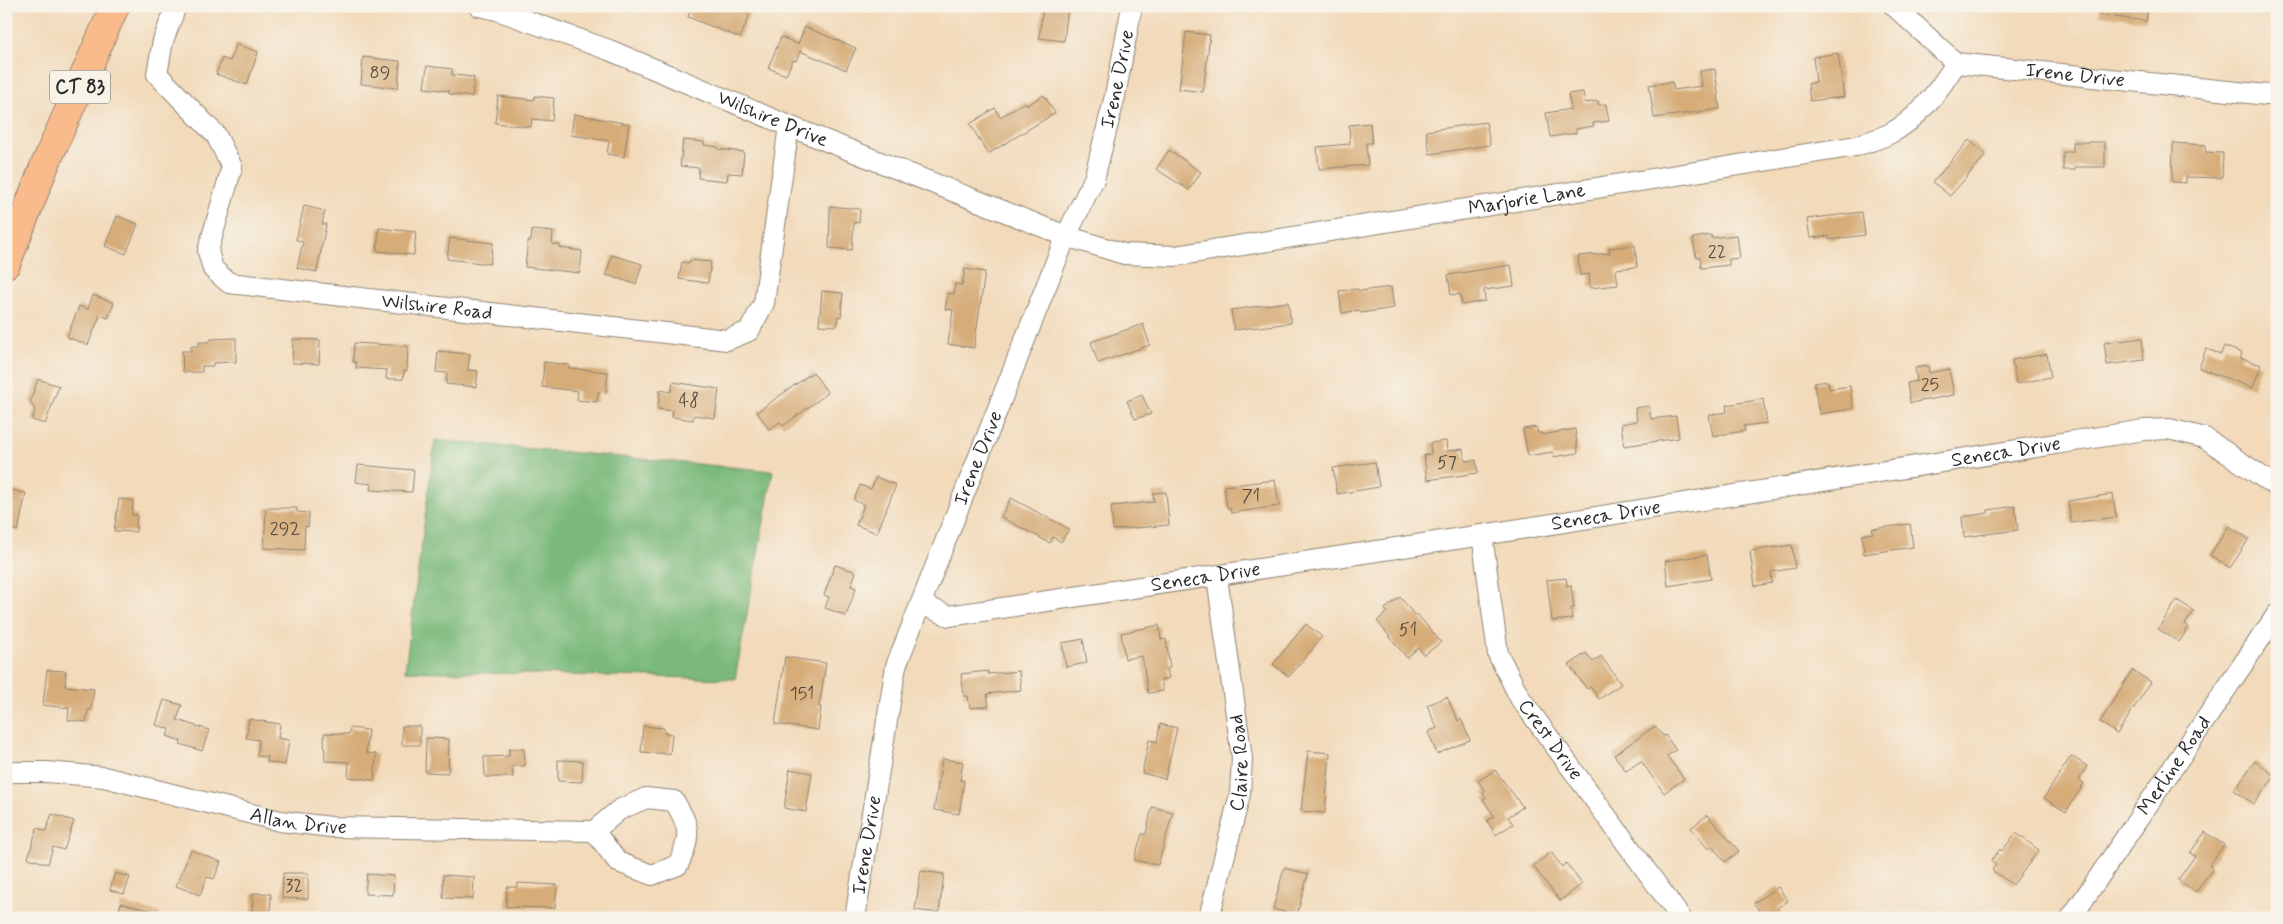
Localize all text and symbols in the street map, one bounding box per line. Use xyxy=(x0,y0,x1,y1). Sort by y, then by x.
street label: Irene Drive xyxy=(1094,28,1141,131)
street label: Irene Drive xyxy=(2024,57,2126,94)
house number: 89 xyxy=(370,61,390,85)
road number: CT 83 xyxy=(50,70,110,104)
street label: Wilshire Drive xyxy=(713,84,832,154)
street label: Marjorie Lane xyxy=(1466,176,1588,222)
house number: 22 xyxy=(1708,240,1726,264)
street label: Wilshire Road xyxy=(380,287,494,327)
house number: 25 xyxy=(1921,373,1939,397)
house number: 48 xyxy=(679,389,699,413)
street label: Irene Drive xyxy=(947,407,1009,509)
street label: Seneca Drive xyxy=(1949,430,2063,474)
house number: 57 xyxy=(1437,451,1457,475)
house number: 71 xyxy=(1242,484,1260,508)
street label: Seneca Drive xyxy=(1549,493,1663,537)
house number: 292 xyxy=(270,517,300,541)
street label: Seneca Drive xyxy=(1149,555,1262,599)
house number: 51 xyxy=(1399,618,1417,642)
house number: 151 xyxy=(790,682,814,706)
street label: Crest Drive xyxy=(1512,694,1589,786)
street label: Merline Road xyxy=(2131,711,2218,821)
street label: Claire Road xyxy=(1223,713,1256,814)
street label: Irene Drive xyxy=(846,794,888,896)
street label: Allan Drive xyxy=(247,801,347,841)
house number: 32 xyxy=(285,874,303,898)

